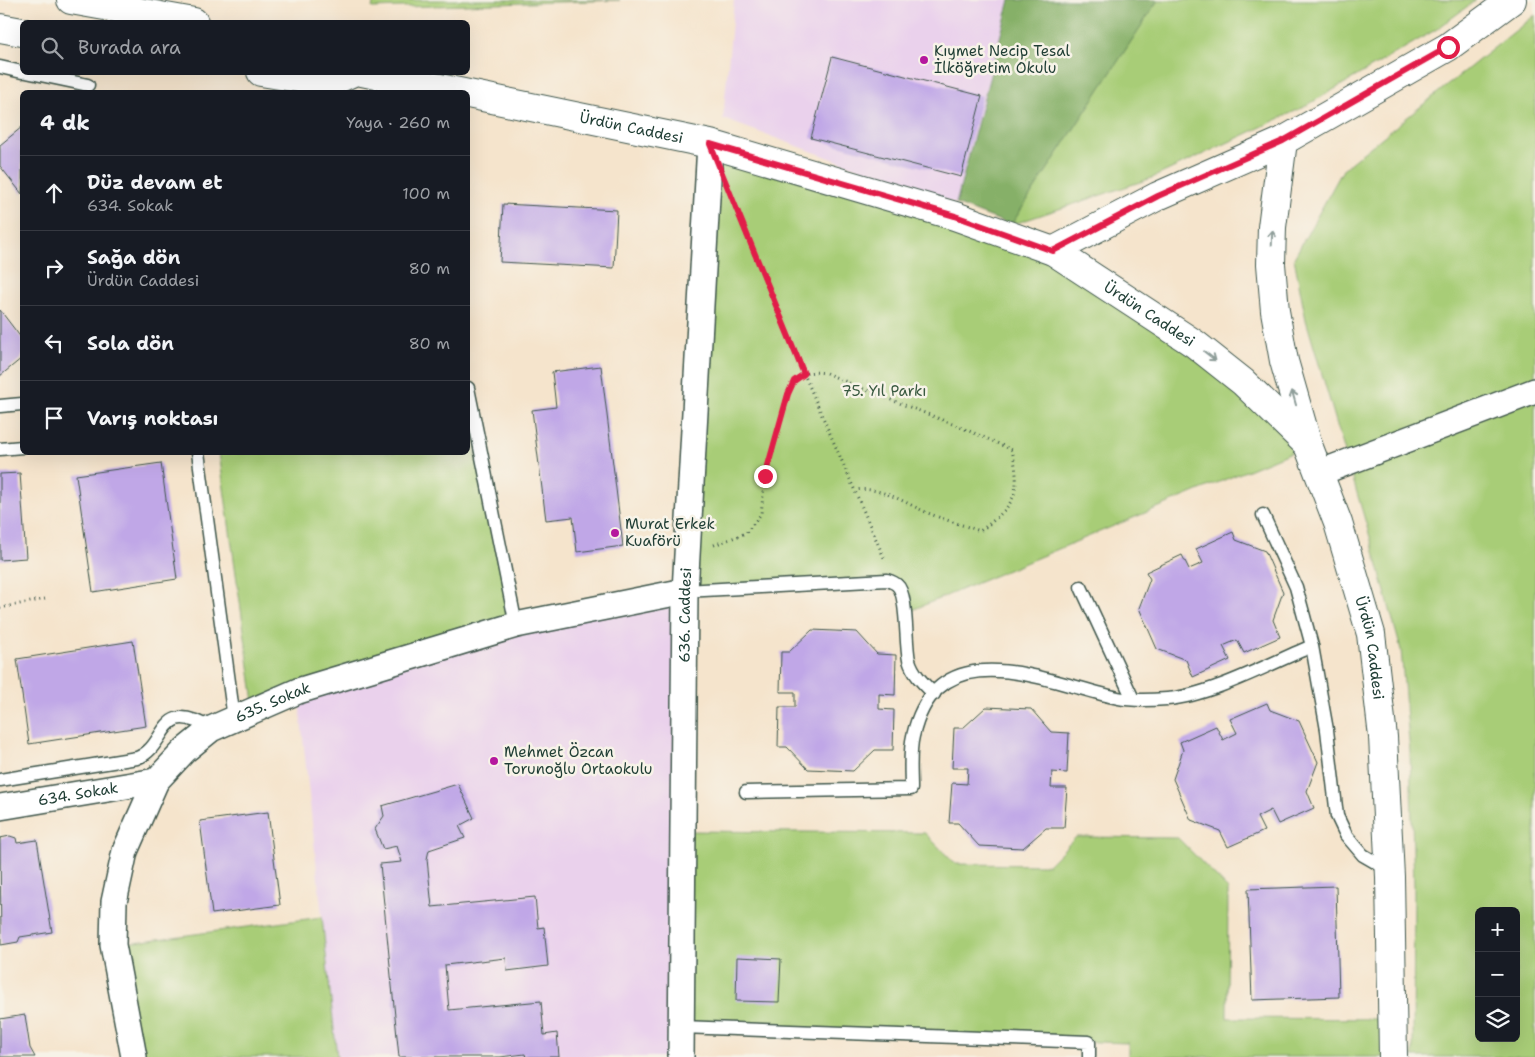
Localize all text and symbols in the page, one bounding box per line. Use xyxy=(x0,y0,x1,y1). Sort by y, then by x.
search box xyxy=(20,20,470,75)
icon: search xyxy=(38,34,66,62)
text: Burada ara xyxy=(78,35,181,60)
route start xyxy=(1437,36,1460,59)
place label: Kıymet Necip Tesal İlköğretim Okulu xyxy=(934,41,1070,78)
marker: Kıymet Necip Tesal İlköğretim Okulu xyxy=(918,54,930,66)
street label: Ürdün Caddesi xyxy=(578,107,685,148)
text: 4 dk xyxy=(40,109,90,137)
text: Yaya · 260 m xyxy=(346,112,450,133)
text: Düz devam et xyxy=(87,170,223,195)
icon: ahead xyxy=(40,179,68,207)
text: 100 m xyxy=(402,183,450,204)
text: 634. Sokak xyxy=(87,195,173,216)
one-way arrow xyxy=(1267,230,1276,246)
text: Sağa dön xyxy=(87,245,180,270)
icon: right xyxy=(40,254,68,282)
text: 80 m xyxy=(409,258,450,279)
text: Ürdün Caddesi xyxy=(87,270,199,291)
street label: Ürdün Caddesi xyxy=(1100,277,1199,351)
icon: left xyxy=(40,329,68,357)
text: Sola dön xyxy=(87,331,174,356)
text: 80 m xyxy=(409,333,450,354)
one-way arrow xyxy=(1203,350,1216,361)
park label: 75. Yıl Parkı xyxy=(841,381,927,401)
one-way arrow xyxy=(1289,390,1299,406)
icon: arrive xyxy=(40,404,68,432)
text: Varış noktası xyxy=(87,406,218,431)
route end xyxy=(754,465,777,488)
place label: Murat Erkek Kuaförü xyxy=(625,514,715,551)
marker: Murat Erkek Kuaförü xyxy=(609,527,621,539)
street label: 636. Caddesi xyxy=(674,567,696,663)
street label: Ürdün Caddesi xyxy=(1350,594,1389,701)
street label: 635. Sokak xyxy=(232,678,313,727)
place label: Mehmet Özcan Torunoğlu Ortaokulu xyxy=(504,742,653,779)
marker: Mehmet Özcan Torunoğlu Ortaokulu xyxy=(488,755,500,767)
street label: 634. Sokak xyxy=(36,777,120,811)
map controls xyxy=(1475,907,1520,1042)
button: + xyxy=(1475,907,1520,952)
button: − xyxy=(1475,952,1520,997)
button: layers xyxy=(1475,997,1520,1042)

